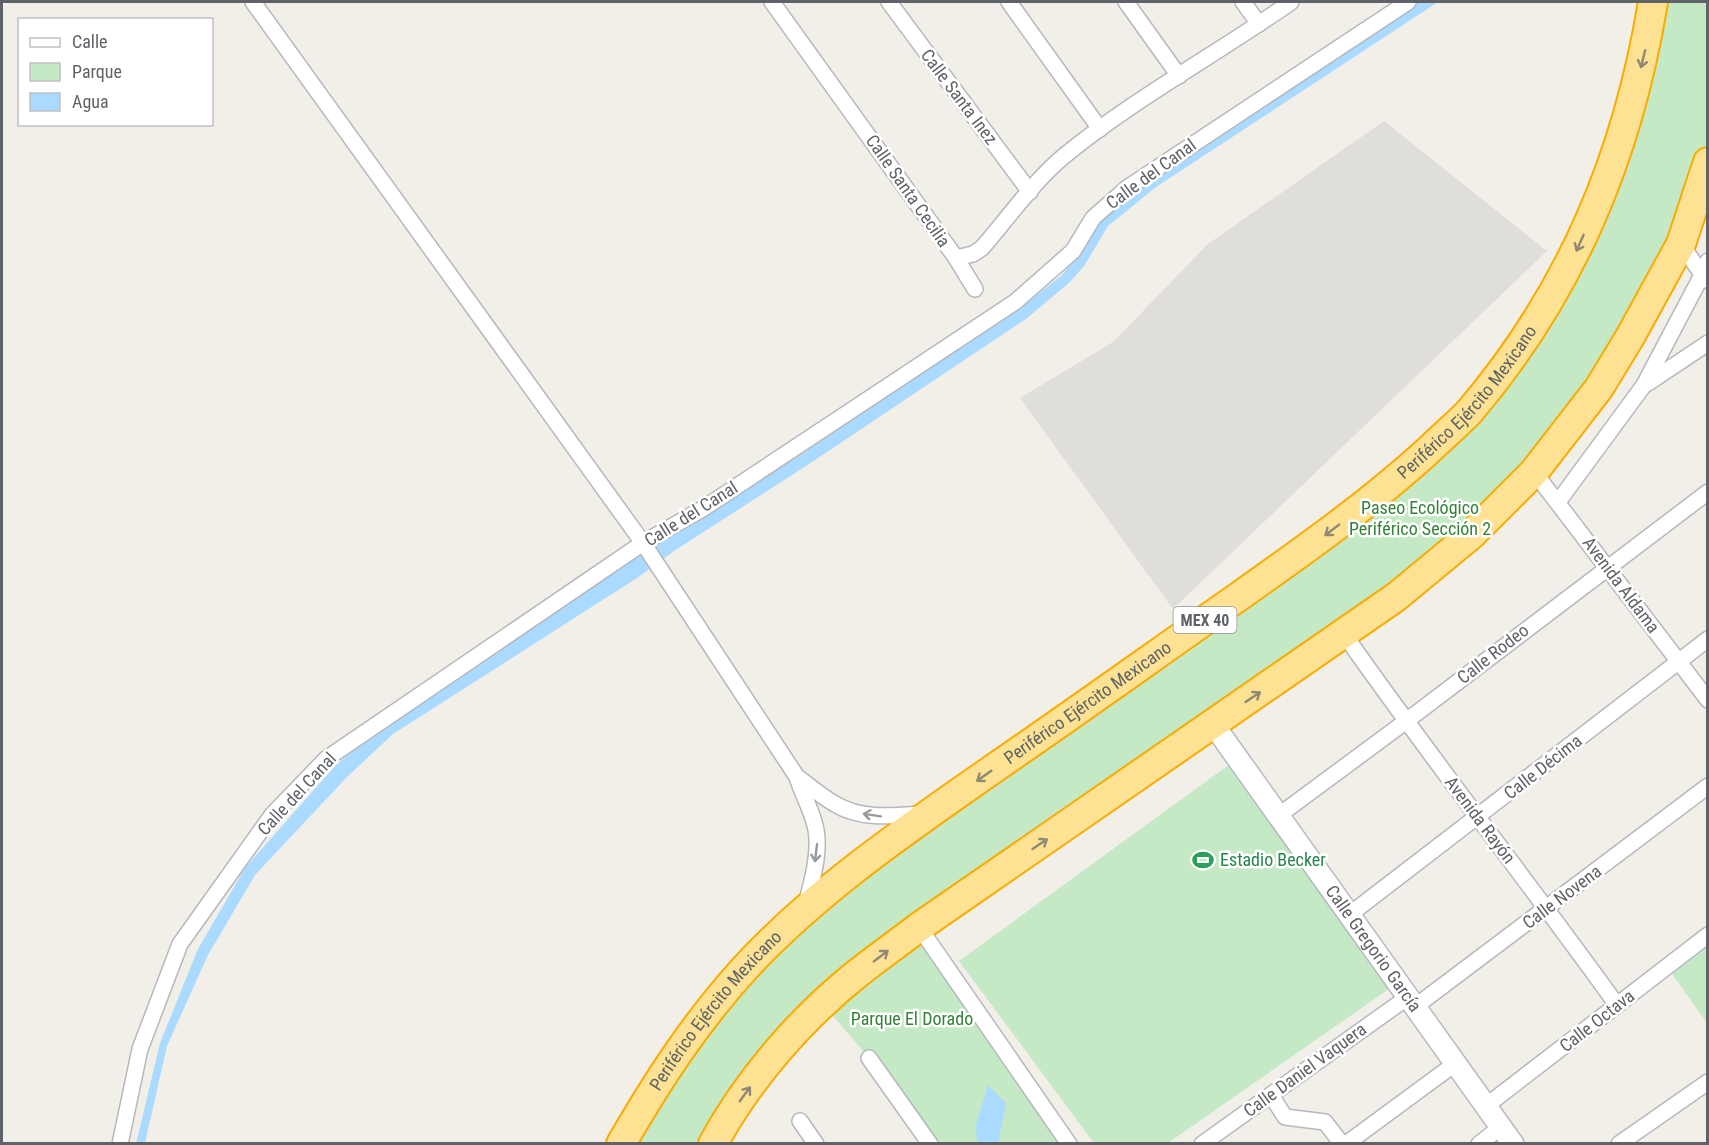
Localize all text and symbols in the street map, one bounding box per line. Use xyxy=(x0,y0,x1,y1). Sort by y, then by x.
legend xyxy=(18,18,213,126)
text: Calle xyxy=(72,31,108,52)
street label: Calle Santa Inez xyxy=(917,45,1002,149)
one-way arrow xyxy=(1636,49,1648,68)
text: Parque xyxy=(72,61,122,82)
text: Agua xyxy=(72,91,109,112)
street label: Calle Santa Cecilia xyxy=(862,130,955,251)
street label: Calle del Canal xyxy=(1102,134,1200,213)
one-way arrow xyxy=(1573,234,1584,252)
street label: Periférico Ejército Mexicano xyxy=(1393,321,1541,483)
street label: Calle del Canal xyxy=(640,477,741,550)
park label: Paseo Ecológico Periférico Sección 2 xyxy=(1349,497,1491,539)
one-way arrow xyxy=(1324,524,1340,537)
street label: Avenida Aldama xyxy=(1578,533,1664,637)
road number: MEX 40 xyxy=(1174,607,1236,633)
street label: Calle Rodeo xyxy=(1453,619,1533,688)
street label: Periférico Ejército Mexicano xyxy=(1000,636,1175,768)
one-way arrow xyxy=(1244,691,1260,703)
street label: Calle Décima xyxy=(1500,730,1586,804)
street label: Calle del Canal xyxy=(253,748,340,839)
one-way arrow xyxy=(976,770,992,782)
street label: Avenida Rayón xyxy=(1441,772,1520,867)
one-way arrow xyxy=(862,810,882,821)
one-way arrow xyxy=(1032,838,1048,850)
one-way arrow xyxy=(810,843,821,863)
sports icon: Estadio Becker xyxy=(1191,848,1215,872)
place label: Estadio Becker xyxy=(1220,849,1326,870)
street label: Calle Novena xyxy=(1518,860,1605,933)
street label: Calle Gregorio García xyxy=(1322,881,1426,1016)
street label: Periférico Ejército Mexicano xyxy=(645,926,786,1094)
one-way arrow xyxy=(872,949,888,962)
street label: Calle Octava xyxy=(1555,985,1638,1056)
park label: Parque El Dorado xyxy=(851,1008,973,1029)
street label: Calle Daniel Vaquera xyxy=(1239,1018,1370,1121)
one-way arrow xyxy=(739,1087,751,1103)

